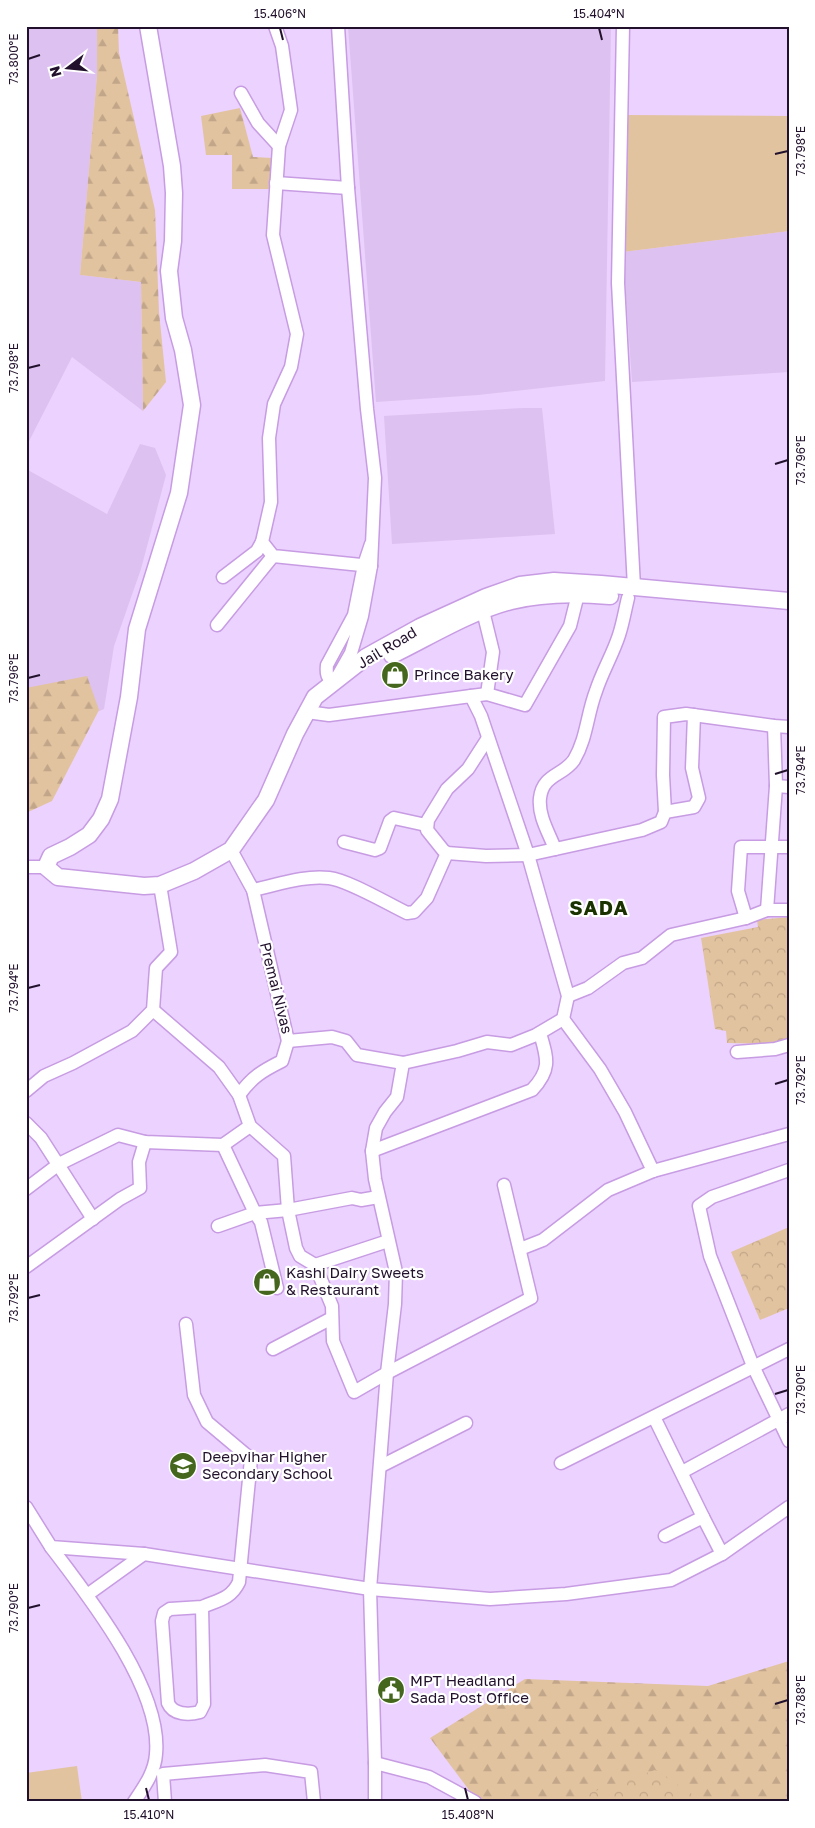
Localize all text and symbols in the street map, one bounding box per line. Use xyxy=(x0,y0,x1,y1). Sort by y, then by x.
text: 15.406°N xyxy=(254,6,306,21)
text: 15.404°N xyxy=(573,6,625,21)
text: 73.800°E xyxy=(6,33,21,85)
north arrow xyxy=(42,42,92,92)
text: N xyxy=(45,64,65,79)
text: 73.798°E xyxy=(793,126,808,176)
text: 73.798°E xyxy=(6,343,21,393)
text: 73.796°E xyxy=(793,435,808,485)
street label: Jail Road xyxy=(354,622,419,672)
text: 73.796°E xyxy=(6,653,21,703)
shop icon: Prince Bakery xyxy=(380,660,410,690)
place label: Prince Bakery xyxy=(414,665,514,683)
text: 73.794°E xyxy=(793,745,808,795)
district label: SADA xyxy=(569,895,629,919)
street label: Premai Nivas xyxy=(257,940,297,1035)
text: 73.794°E xyxy=(6,963,21,1013)
text: 73.792°E xyxy=(793,1055,808,1105)
place label: Kashi Dairy Sweets & Restaurant xyxy=(286,1263,424,1298)
shop icon: Kashi Dairy Sweets & Restaurant xyxy=(252,1267,282,1297)
text: 73.792°E xyxy=(6,1273,21,1323)
text: 73.790°E xyxy=(793,1365,808,1415)
place label: Deepvihar Higher Secondary School xyxy=(202,1447,333,1482)
school or university icon: Deepvihar Higher Secondary School xyxy=(168,1451,198,1481)
text: 73.790°E xyxy=(6,1583,21,1633)
place label: MPT Headland Sada Post Office xyxy=(410,1671,529,1706)
public building icon: MPT Headland Sada Post Office xyxy=(376,1675,406,1705)
text: 73.788°E xyxy=(793,1675,808,1725)
text: 15.410°N xyxy=(124,1807,174,1822)
text: 15.408°N xyxy=(442,1807,494,1822)

